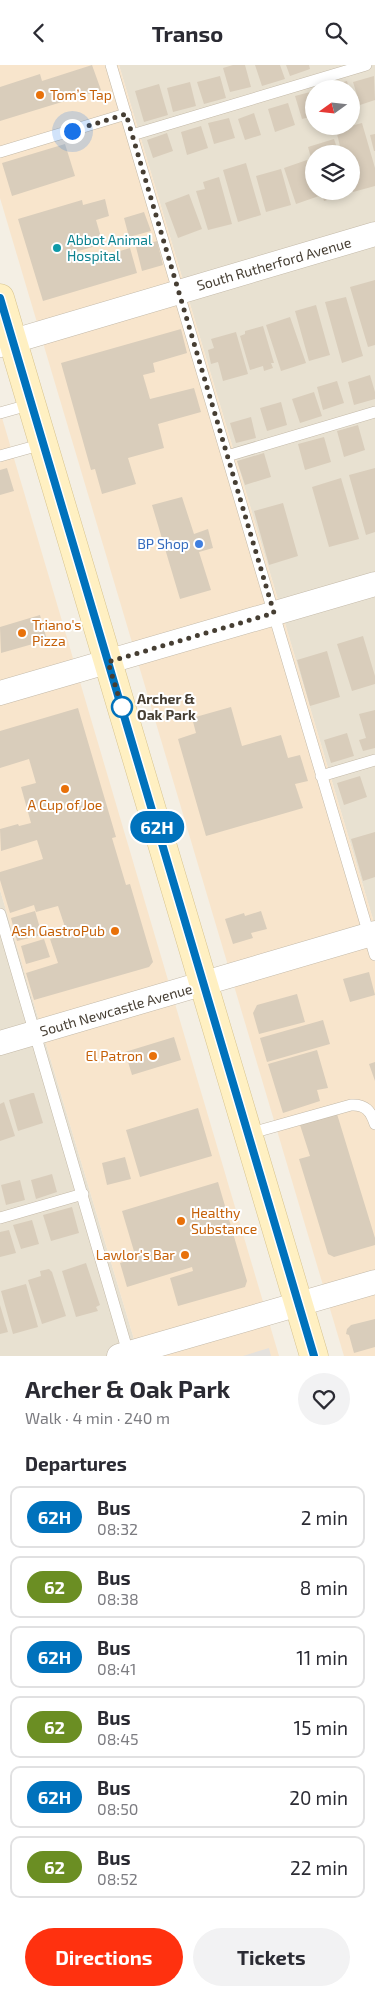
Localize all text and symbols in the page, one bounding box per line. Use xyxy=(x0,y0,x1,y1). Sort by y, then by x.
icon: back xyxy=(25,19,53,47)
icon: search xyxy=(322,19,350,47)
text: Transo xyxy=(152,20,223,46)
north arrow xyxy=(305,80,360,135)
map controls xyxy=(305,80,360,200)
place label: Tom’s Tap xyxy=(50,86,112,103)
marker: Tom’s Tap xyxy=(34,89,46,101)
your location xyxy=(60,119,85,144)
button: layers xyxy=(305,145,360,200)
place label: Abbot Animal Hospital xyxy=(67,231,153,264)
street label: South Rutherford Avenue xyxy=(195,233,353,294)
marker: Abbot Animal Hospital xyxy=(51,242,63,254)
place label: BP Shop xyxy=(137,535,189,552)
marker: BP Shop xyxy=(193,538,205,550)
place label: Triano's Pizza xyxy=(32,616,81,649)
marker: Triano's Pizza xyxy=(16,627,28,639)
place label: Archer & Oak Park xyxy=(137,690,196,723)
marker: Archer & Oak Park xyxy=(111,696,133,718)
marker: A Cup of Joe xyxy=(59,783,71,795)
place label: A Cup of Joe xyxy=(28,796,102,813)
line badge: 62H xyxy=(128,811,186,843)
text: 62H xyxy=(140,816,174,838)
place label: Ash GastroPub xyxy=(11,922,105,939)
marker: Ash GastroPub xyxy=(109,925,121,937)
street label: South Newcastle Avenue xyxy=(38,980,194,1039)
place label: El Patron xyxy=(85,1047,143,1064)
marker: El Patron xyxy=(147,1050,159,1062)
place label: Healthy Substance xyxy=(191,1204,257,1237)
marker: Healthy Substance xyxy=(175,1215,187,1227)
place label: Lawlor's Bar xyxy=(96,1246,175,1263)
marker: Lawlor's Bar xyxy=(179,1249,191,1261)
button: heart xyxy=(298,1373,350,1425)
text: Archer & Oak Park xyxy=(25,1374,230,1403)
text: Walk · 4 min · 240 m xyxy=(25,1408,170,1427)
text: Departures xyxy=(25,1452,127,1475)
text: Bus xyxy=(97,1496,131,1519)
text: 62H xyxy=(38,1506,71,1528)
text: 2 min xyxy=(301,1506,348,1529)
text: 08:32 xyxy=(97,1519,138,1538)
text: Bus xyxy=(97,1566,131,1589)
text: 62 xyxy=(44,1576,65,1598)
text: 8 min xyxy=(300,1576,348,1599)
text: 08:38 xyxy=(97,1589,139,1608)
text: Bus xyxy=(97,1636,131,1659)
text: 62H xyxy=(38,1646,71,1668)
text: 11 min xyxy=(296,1646,348,1669)
text: 08:41 xyxy=(97,1659,136,1678)
text: Bus xyxy=(97,1706,131,1729)
text: 62 xyxy=(44,1716,65,1738)
text: 15 min xyxy=(294,1716,348,1739)
text: 08:45 xyxy=(97,1729,139,1748)
text: Bus xyxy=(97,1776,131,1799)
text: 62H xyxy=(38,1786,71,1808)
text: 20 min xyxy=(289,1786,348,1809)
text: 08:50 xyxy=(97,1799,138,1818)
text: Bus xyxy=(97,1846,131,1869)
text: 62 xyxy=(44,1856,65,1878)
text: 22 min xyxy=(290,1856,348,1879)
text: 08:52 xyxy=(97,1869,138,1888)
button: Directions xyxy=(25,1928,183,1986)
button: Tickets xyxy=(193,1928,350,1986)

